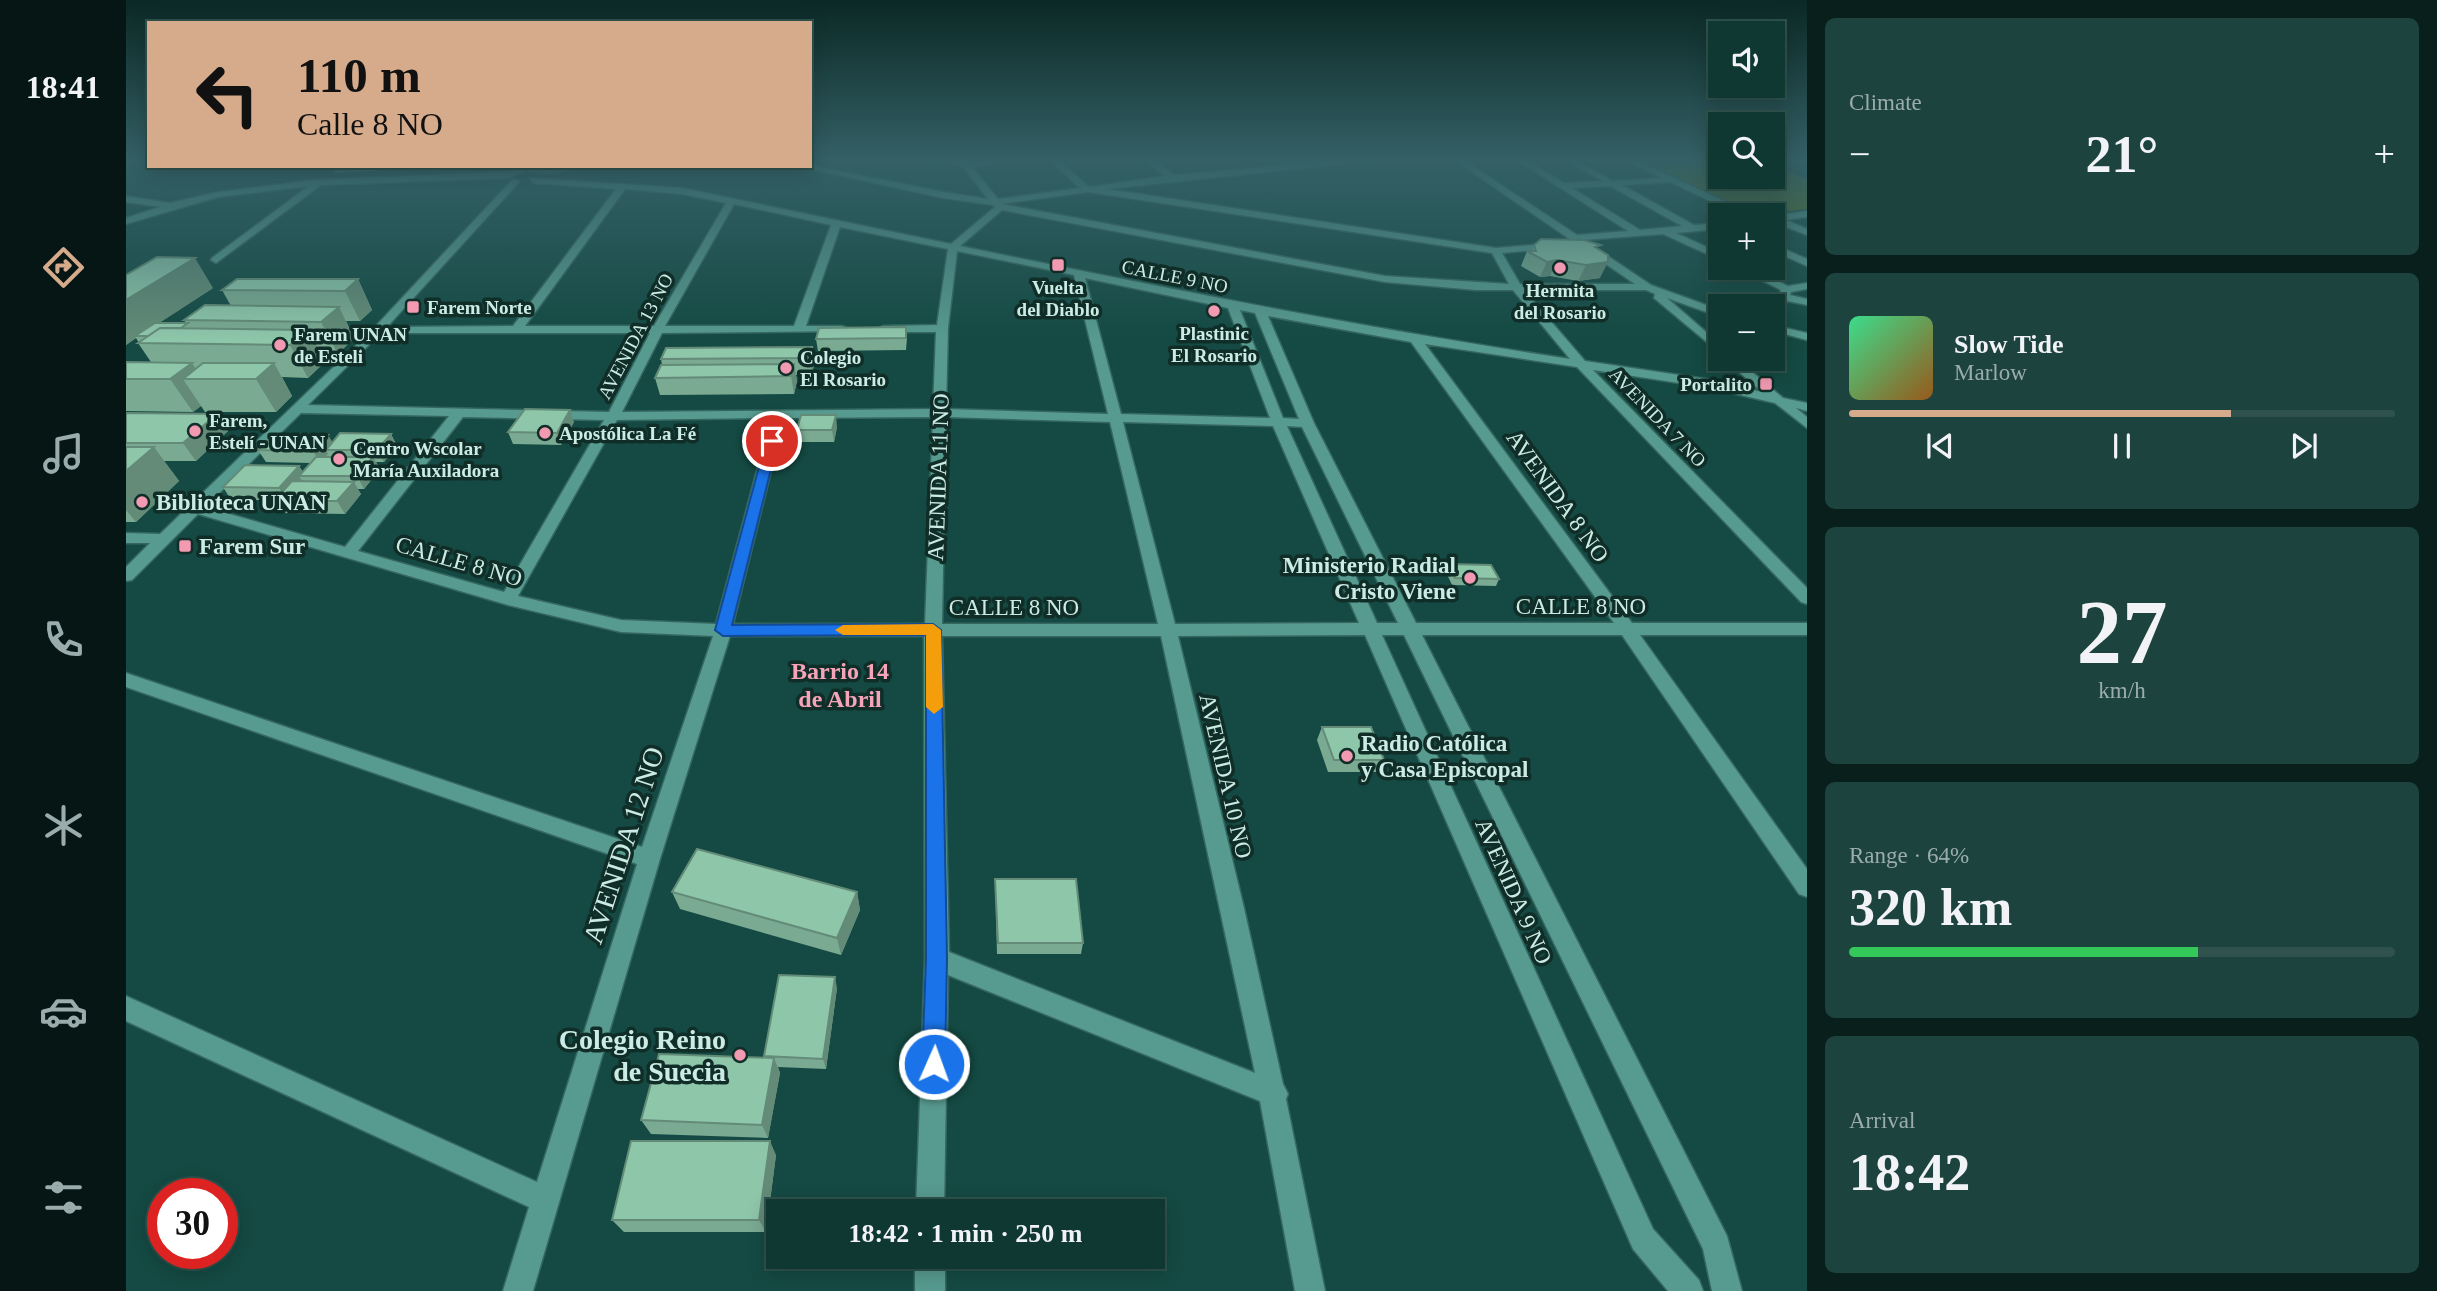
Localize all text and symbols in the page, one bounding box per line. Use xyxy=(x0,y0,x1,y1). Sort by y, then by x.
map controls xyxy=(1708,21,1785,371)
button: sound xyxy=(1708,21,1785,98)
text: 110 m xyxy=(297,48,421,103)
icon: left xyxy=(182,49,273,140)
text: 18:41 xyxy=(26,69,100,105)
text: Climate xyxy=(1849,90,1922,115)
text: Calle 8 NO xyxy=(297,106,443,142)
button: search xyxy=(1708,112,1785,189)
text: 21° xyxy=(2086,126,2158,183)
text: − xyxy=(1849,133,1870,175)
text: + xyxy=(2374,133,2395,175)
button: + xyxy=(1708,203,1785,280)
icon: directions xyxy=(39,243,88,292)
street label: CALLE 9 NO xyxy=(1120,256,1230,297)
marker: Vuelta del Diablo xyxy=(1050,257,1066,273)
marker: Hermita del Rosario xyxy=(1552,260,1568,276)
street label: AVENIDA 13 NO xyxy=(594,270,677,403)
place label: Vuelta del Diablo xyxy=(1017,277,1099,320)
place label: Hermita del Rosario xyxy=(1514,280,1606,323)
button: − xyxy=(1708,294,1785,371)
place label: Farem Norte xyxy=(427,297,532,318)
marker: Farem Norte xyxy=(405,299,421,315)
marker: Plastinic El Rosario xyxy=(1206,303,1222,319)
place label: Plastinic El Rosario xyxy=(1171,323,1257,366)
place label: Farem UNAN de Esteli xyxy=(294,324,407,367)
text: Slow Tide xyxy=(1954,330,2064,359)
marker: Farem UNAN de Esteli xyxy=(272,337,288,353)
place label: Colegio El Rosario xyxy=(800,347,886,390)
marker: Colegio El Rosario xyxy=(778,360,794,376)
text: Marlow xyxy=(1954,360,2027,385)
street label: AVENIDA 7 NO xyxy=(1605,363,1710,471)
place label: Portalito xyxy=(1680,374,1752,395)
marker: Portalito xyxy=(1758,376,1774,392)
street label: AVENIDA 11 NO xyxy=(923,393,954,561)
place label: Farem, Estelí - UNAN xyxy=(209,410,325,453)
pin xyxy=(742,411,802,471)
icon: arrive xyxy=(753,422,791,460)
marker: Farem, Estelí - UNAN xyxy=(187,423,203,439)
place label: Apostólica La Fé xyxy=(559,423,696,444)
marker: Apostólica La Fé xyxy=(537,425,553,441)
street label: AVENIDA 8 NO xyxy=(1501,426,1614,567)
icon: previous xyxy=(1921,427,1959,465)
icon: pause xyxy=(2103,427,2141,465)
icon: next xyxy=(2285,427,2323,465)
icon: music xyxy=(39,429,88,478)
place label: Centro Wscolar María Auxiladora xyxy=(353,438,500,481)
marker: Centro Wscolar María Auxiladora xyxy=(331,451,347,467)
place label: Biblioteca UNAN xyxy=(156,490,327,515)
marker: Biblioteca UNAN xyxy=(134,494,150,510)
street label: CALLE 8 NO xyxy=(393,532,525,591)
place label: Farem Sur xyxy=(199,534,305,559)
marker: Farem Sur xyxy=(177,538,193,554)
place label: Ministerio Radial Cristo Viene xyxy=(1283,553,1456,604)
marker: Ministerio Radial Cristo Viene xyxy=(1462,570,1478,586)
text: 27 xyxy=(2077,582,2168,683)
street label: CALLE 8 NO xyxy=(1516,594,1646,619)
street label: CALLE 8 NO xyxy=(949,595,1079,620)
icon: phone xyxy=(39,615,88,664)
district label: Barrio 14 de Abril xyxy=(791,658,889,712)
text: km/h xyxy=(2098,678,2146,703)
street label: AVENIDA 10 NO xyxy=(1194,691,1257,861)
place label: Radio Católica y Casa Episcopal xyxy=(1361,731,1528,782)
street label: AVENIDA 12 NO xyxy=(577,743,670,947)
marker: Radio Católica y Casa Episcopal xyxy=(1339,748,1355,764)
icon: climate xyxy=(39,801,88,850)
street label: AVENIDA 9 NO xyxy=(1470,815,1557,968)
text: Range · 64% xyxy=(1849,843,1969,868)
text: 320 km xyxy=(1849,879,2012,936)
icon: car xyxy=(39,987,88,1036)
place label: Colegio Reino de Suecia xyxy=(559,1024,726,1087)
position arrow xyxy=(897,1027,971,1101)
marker: Colegio Reino de Suecia xyxy=(732,1047,748,1063)
text: Arrival xyxy=(1849,1108,1915,1133)
text: 18:42 xyxy=(1849,1144,1970,1201)
icon: filters xyxy=(39,1173,88,1222)
speed limit sign: 30 xyxy=(147,1178,238,1269)
text: 18:42 · 1 min · 250 m xyxy=(849,1219,1083,1248)

